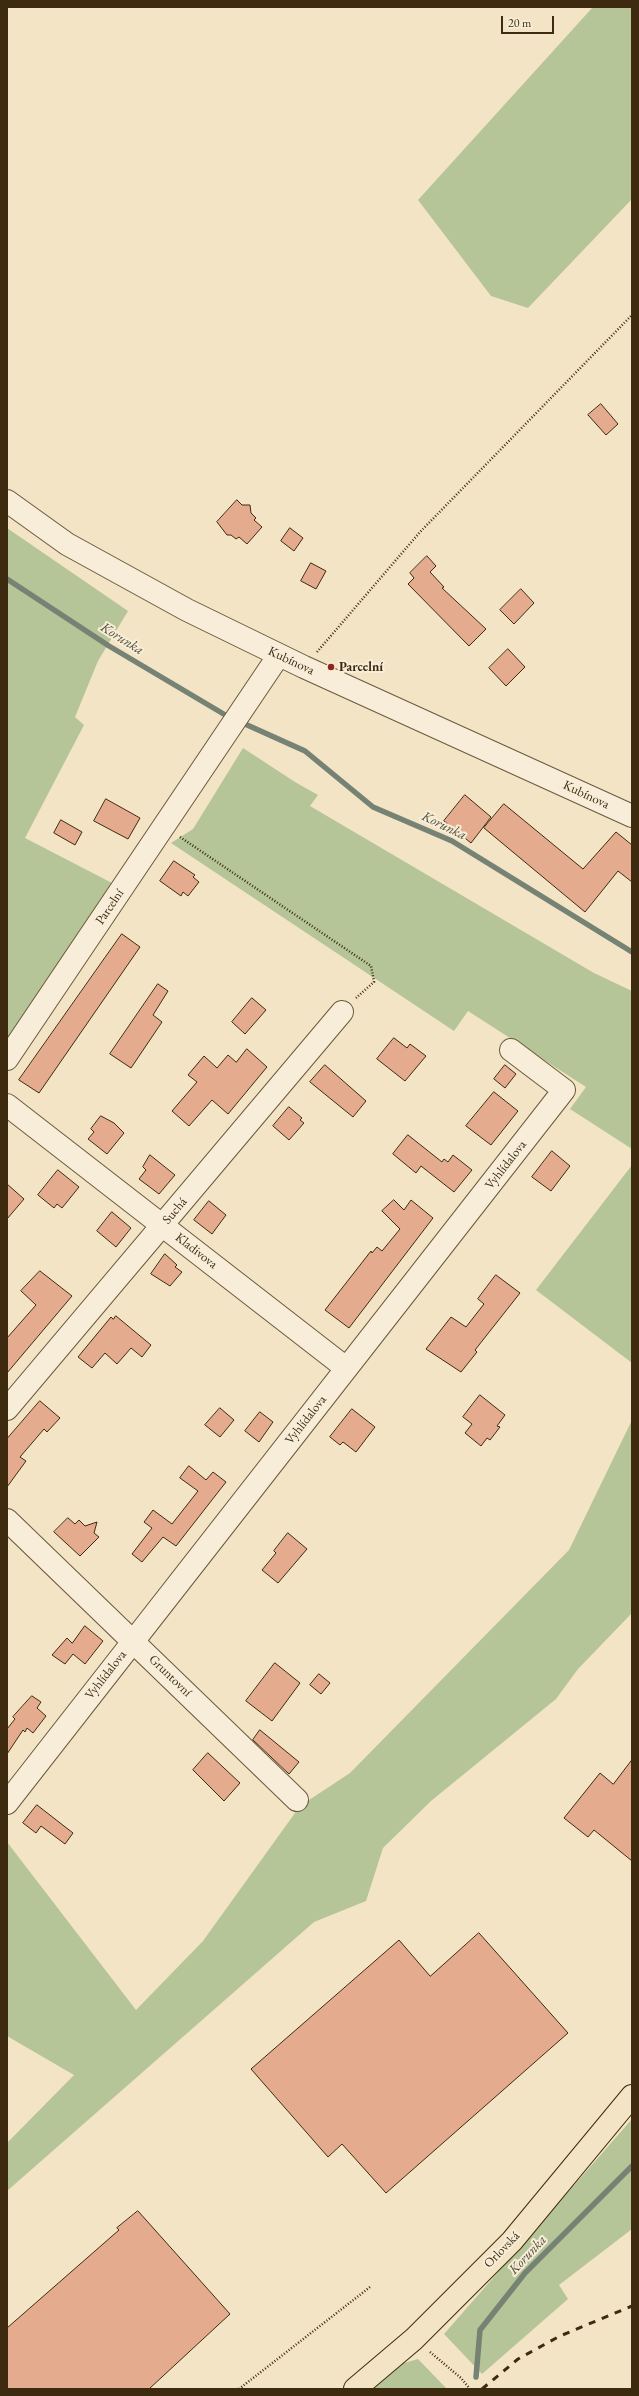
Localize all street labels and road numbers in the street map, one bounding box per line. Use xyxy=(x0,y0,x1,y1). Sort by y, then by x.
street label: Kubínova xyxy=(265,643,317,679)
street label: Kubínova xyxy=(560,777,612,813)
street label: Parcelní xyxy=(93,886,127,928)
street label: Vyhlídalova xyxy=(482,1137,530,1193)
street label: Suchá xyxy=(159,1194,191,1228)
street label: Kladivova xyxy=(172,1230,220,1272)
street label: Vyhlídalova xyxy=(282,1392,330,1448)
street label: Vyhlídalova xyxy=(82,1647,130,1703)
street label: Gruntovní xyxy=(145,1652,195,1700)
street label: Orlovská xyxy=(481,2228,523,2272)

